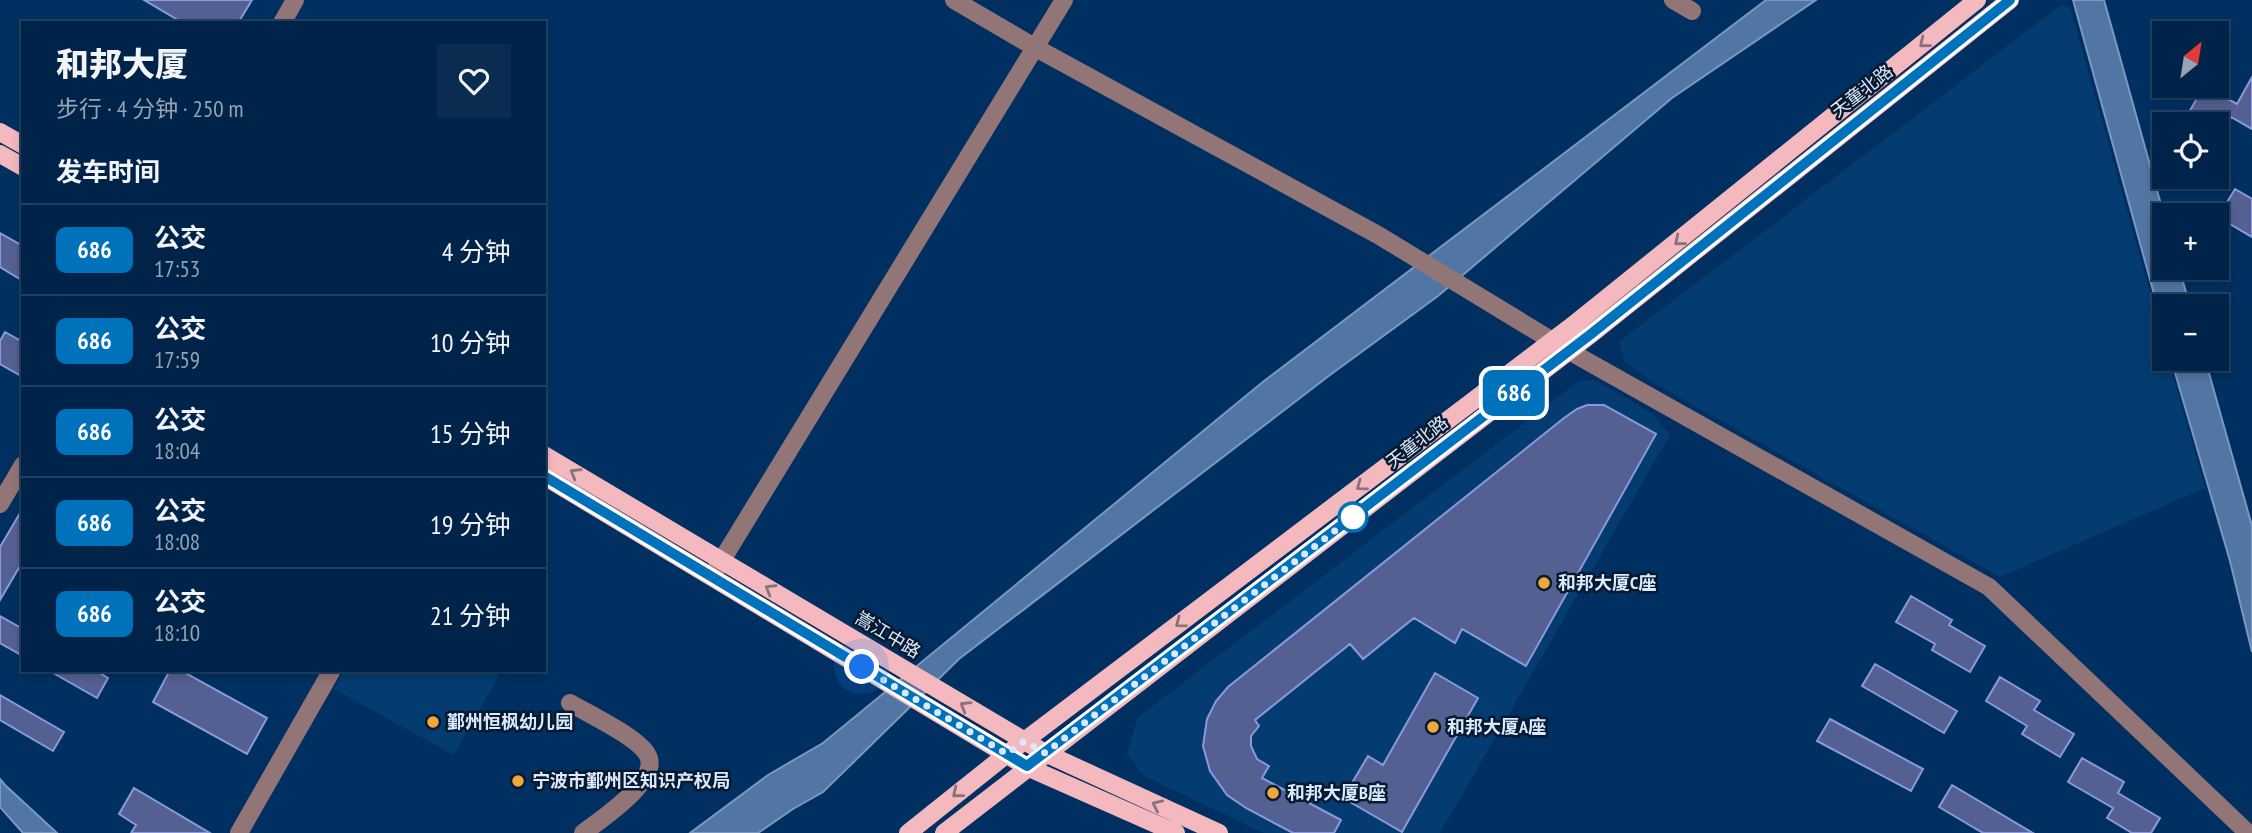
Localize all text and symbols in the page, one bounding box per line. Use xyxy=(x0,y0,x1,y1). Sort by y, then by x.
north arrow xyxy=(2152,21,2230,98)
map controls xyxy=(2152,21,2229,371)
one-way arrow xyxy=(1919,35,1932,47)
text: 和邦大厦 xyxy=(56,42,188,85)
button: heart xyxy=(437,44,511,118)
street label: 天童北路 xyxy=(1826,59,1897,122)
text: 步行 · 4 分钟 · 250 m xyxy=(56,94,243,123)
button: locate xyxy=(2152,112,2229,189)
text: 发车时间 xyxy=(56,155,160,188)
button: + xyxy=(2152,203,2229,280)
text: 公交 xyxy=(154,221,206,254)
one-way arrow xyxy=(1674,232,1686,245)
text: 686 xyxy=(77,234,112,265)
text: 4 分钟 xyxy=(442,235,511,268)
text: 17:53 xyxy=(154,254,200,283)
button: − xyxy=(2152,294,2229,371)
text: 公交 xyxy=(154,312,206,345)
text: 686 xyxy=(77,325,112,356)
text: 10 分钟 xyxy=(430,326,511,359)
text: 17:59 xyxy=(154,345,200,374)
line badge: 686 xyxy=(1474,370,1554,416)
text: 686 xyxy=(1497,377,1531,408)
text: 公交 xyxy=(154,403,206,436)
street label: 天童北路 xyxy=(1381,410,1452,473)
text: 686 xyxy=(77,416,112,447)
text: 15 分钟 xyxy=(430,417,511,450)
text: 18:04 xyxy=(154,436,200,465)
one-way arrow xyxy=(569,468,582,481)
one-way arrow xyxy=(1357,477,1369,490)
text: 公交 xyxy=(154,494,206,527)
unlabelled marker xyxy=(1338,502,1368,532)
text: 686 xyxy=(77,507,112,538)
text: 19 分钟 xyxy=(430,508,511,541)
text: 18:08 xyxy=(154,527,200,556)
place label: 和邦大厦C座 xyxy=(1558,571,1656,594)
marker: 和邦大厦C座 xyxy=(1536,575,1552,591)
text: 公交 xyxy=(154,585,206,618)
one-way arrow xyxy=(764,585,777,598)
text: 686 xyxy=(77,598,112,629)
text: 21 分钟 xyxy=(430,599,511,632)
street label: 嵩江中路 xyxy=(851,606,925,663)
one-way arrow xyxy=(1175,614,1188,627)
text: 18:10 xyxy=(154,618,200,647)
your location xyxy=(844,649,879,684)
one-way arrow xyxy=(960,701,973,714)
place label: 鄞州恒枫幼儿园 xyxy=(447,710,573,733)
marker: 鄞州恒枫幼儿园 xyxy=(425,714,441,730)
place label: 和邦大厦A座 xyxy=(1447,715,1546,738)
marker: 和邦大厦A座 xyxy=(1425,719,1441,735)
place label: 宁波市鄞州区知识产权局 xyxy=(532,769,730,792)
marker: 宁波市鄞州区知识产权局 xyxy=(510,773,526,789)
place label: 和邦大厦B座 xyxy=(1287,781,1386,804)
one-way arrow xyxy=(953,785,965,798)
marker: 和邦大厦B座 xyxy=(1265,785,1281,801)
one-way arrow xyxy=(1152,799,1165,813)

